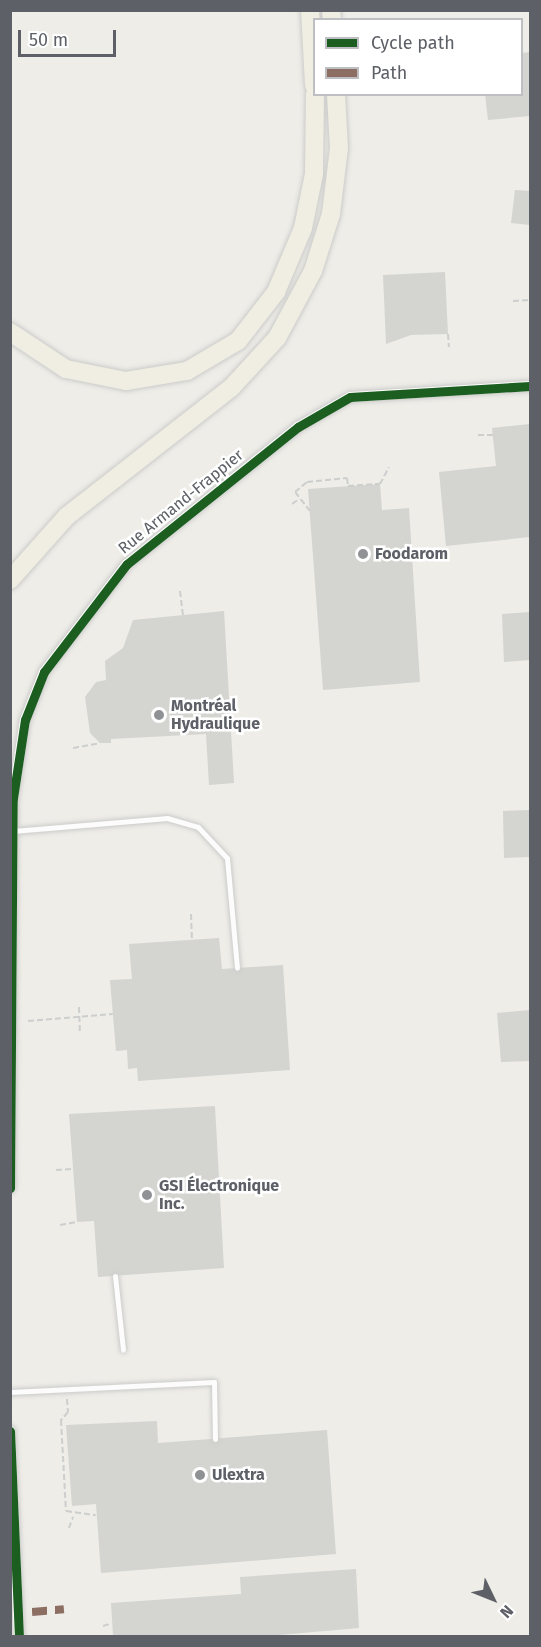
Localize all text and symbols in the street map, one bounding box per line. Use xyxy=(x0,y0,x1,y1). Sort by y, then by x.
scale bar xyxy=(21,18,118,56)
legend xyxy=(313,18,523,96)
text: 50 m xyxy=(29,29,68,51)
text: Cycle path xyxy=(371,32,455,54)
text: Path xyxy=(371,62,407,84)
street label: Rue Armand-Frappier xyxy=(115,446,247,558)
place label: Foodarom xyxy=(375,544,448,564)
marker: Foodarom xyxy=(356,547,370,561)
place label: Montréal Hydraulique xyxy=(171,696,260,734)
marker: Montréal Hydraulique xyxy=(152,708,166,722)
place label: GSI Électronique Inc. xyxy=(159,1176,279,1214)
marker: GSI Électronique Inc. xyxy=(140,1188,154,1202)
place label: Ulextra xyxy=(212,1465,265,1485)
marker: Ulextra xyxy=(193,1468,207,1482)
north arrow xyxy=(463,1569,523,1629)
text: N xyxy=(496,1601,517,1622)

